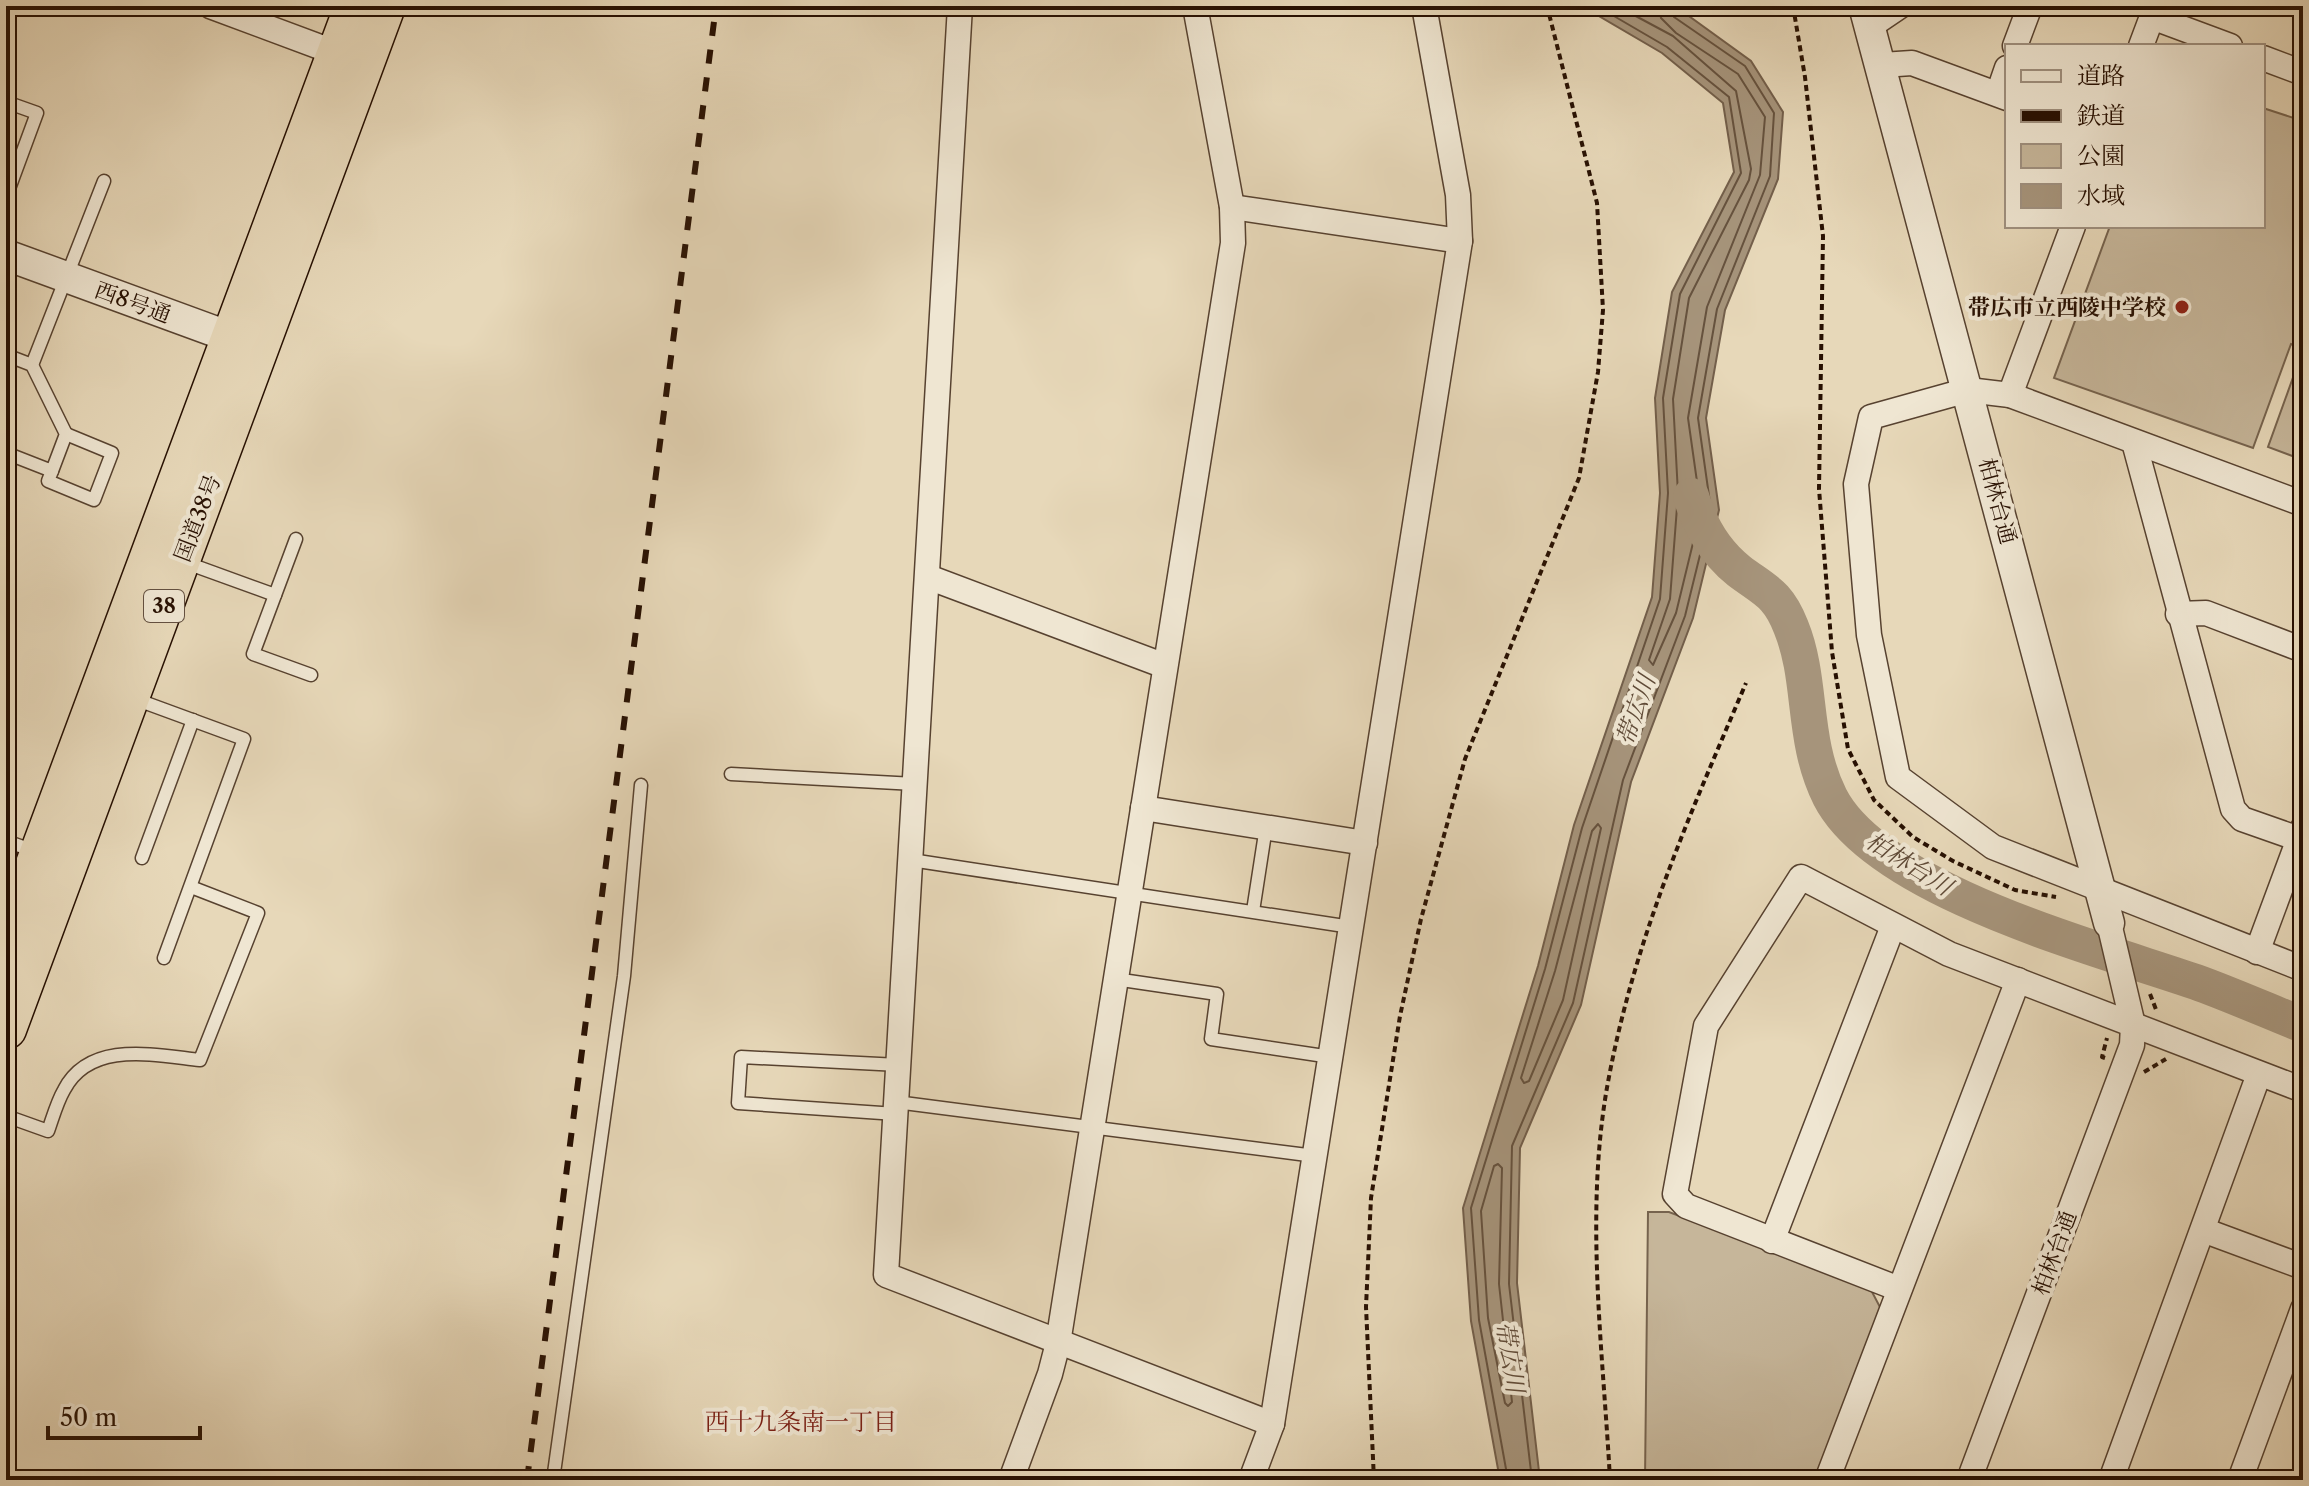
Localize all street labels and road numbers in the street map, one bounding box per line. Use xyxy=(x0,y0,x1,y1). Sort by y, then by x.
street label: 西8号通 xyxy=(91,276,175,329)
street label: 柏林台通 xyxy=(1973,455,2022,547)
street label: 国道38号 xyxy=(169,471,226,566)
road number: 38 xyxy=(144,590,184,622)
street label: 柏林台通 xyxy=(2027,1207,2082,1299)

